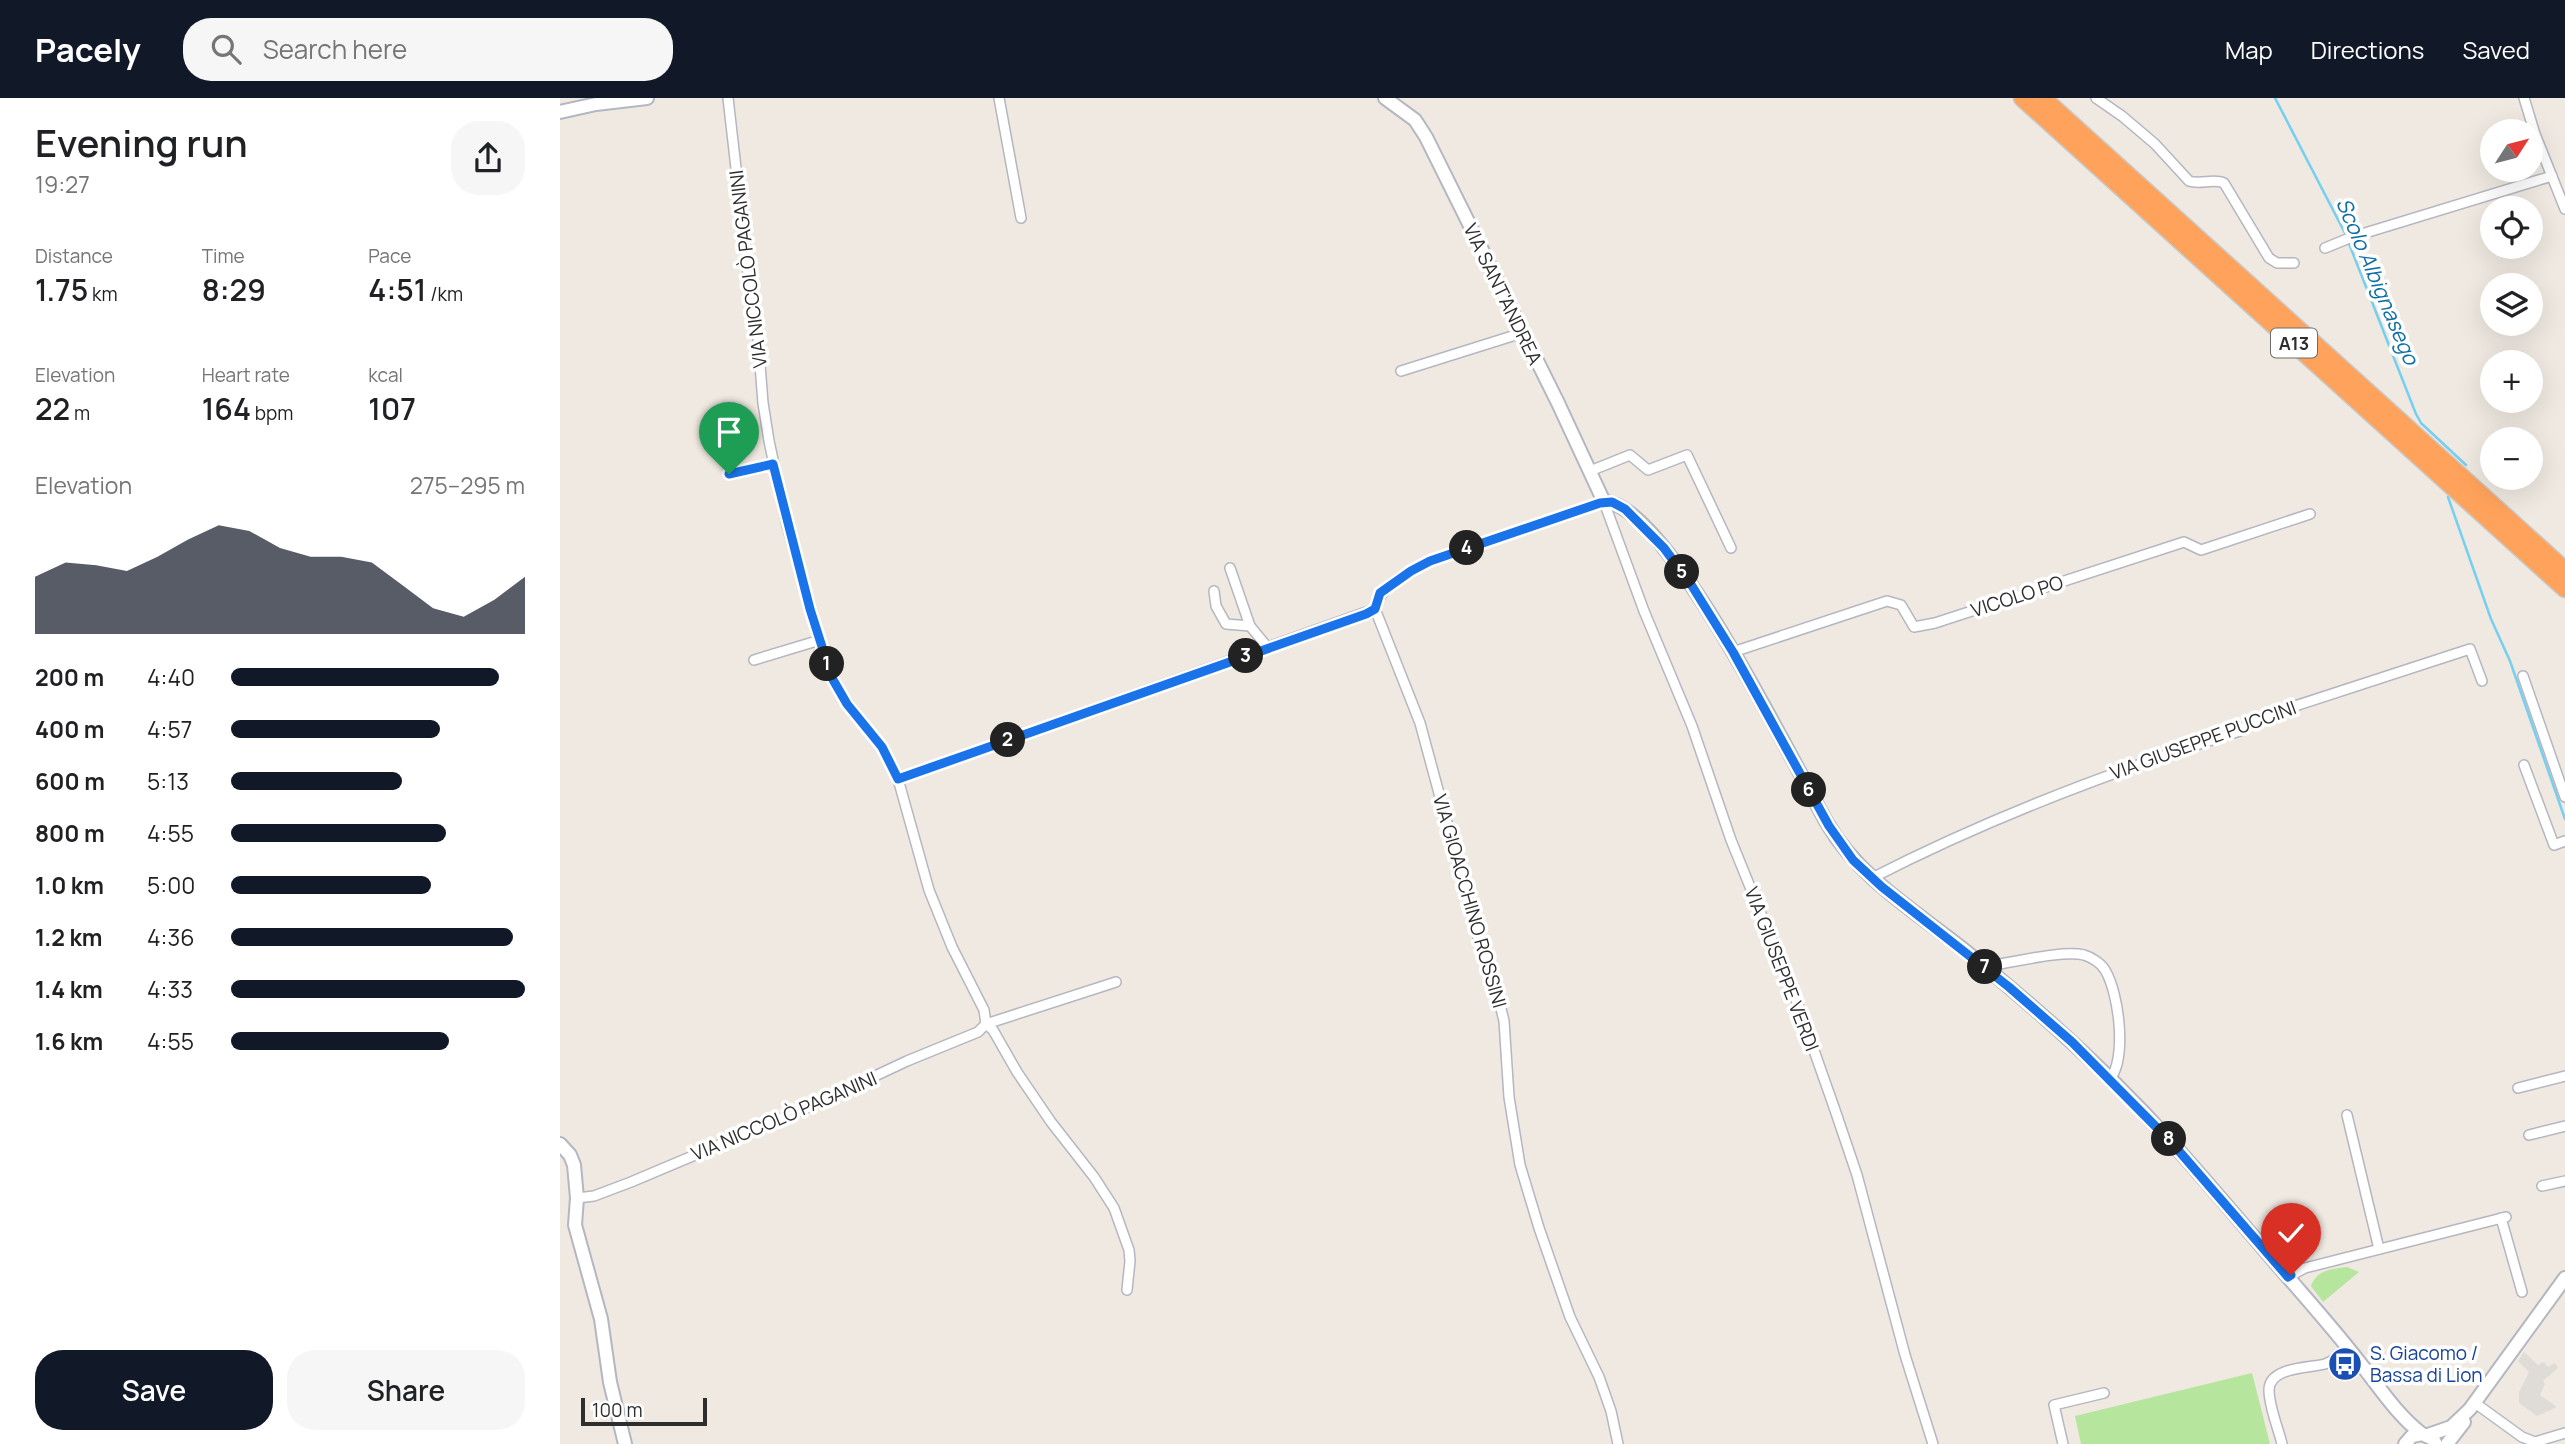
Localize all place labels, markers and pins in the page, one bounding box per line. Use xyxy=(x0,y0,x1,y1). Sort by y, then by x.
pin xyxy=(699,402,759,474)
pin: 4 xyxy=(1450,531,1485,566)
pin: 5 xyxy=(1664,554,1700,589)
pin: 3 xyxy=(1228,638,1264,674)
pin: 1 xyxy=(810,646,844,682)
pin: 2 xyxy=(990,722,1026,758)
pin: 6 xyxy=(1792,772,1826,808)
pin: 7 xyxy=(1968,950,2002,984)
pin: 8 xyxy=(2152,1122,2186,1156)
pin xyxy=(2261,1203,2321,1275)
place label: S. Giacomo / Bassa di Lion xyxy=(2370,1340,2483,1388)
bus stop icon: S. Giacomo / Bassa di Lion xyxy=(2326,1345,2364,1383)

